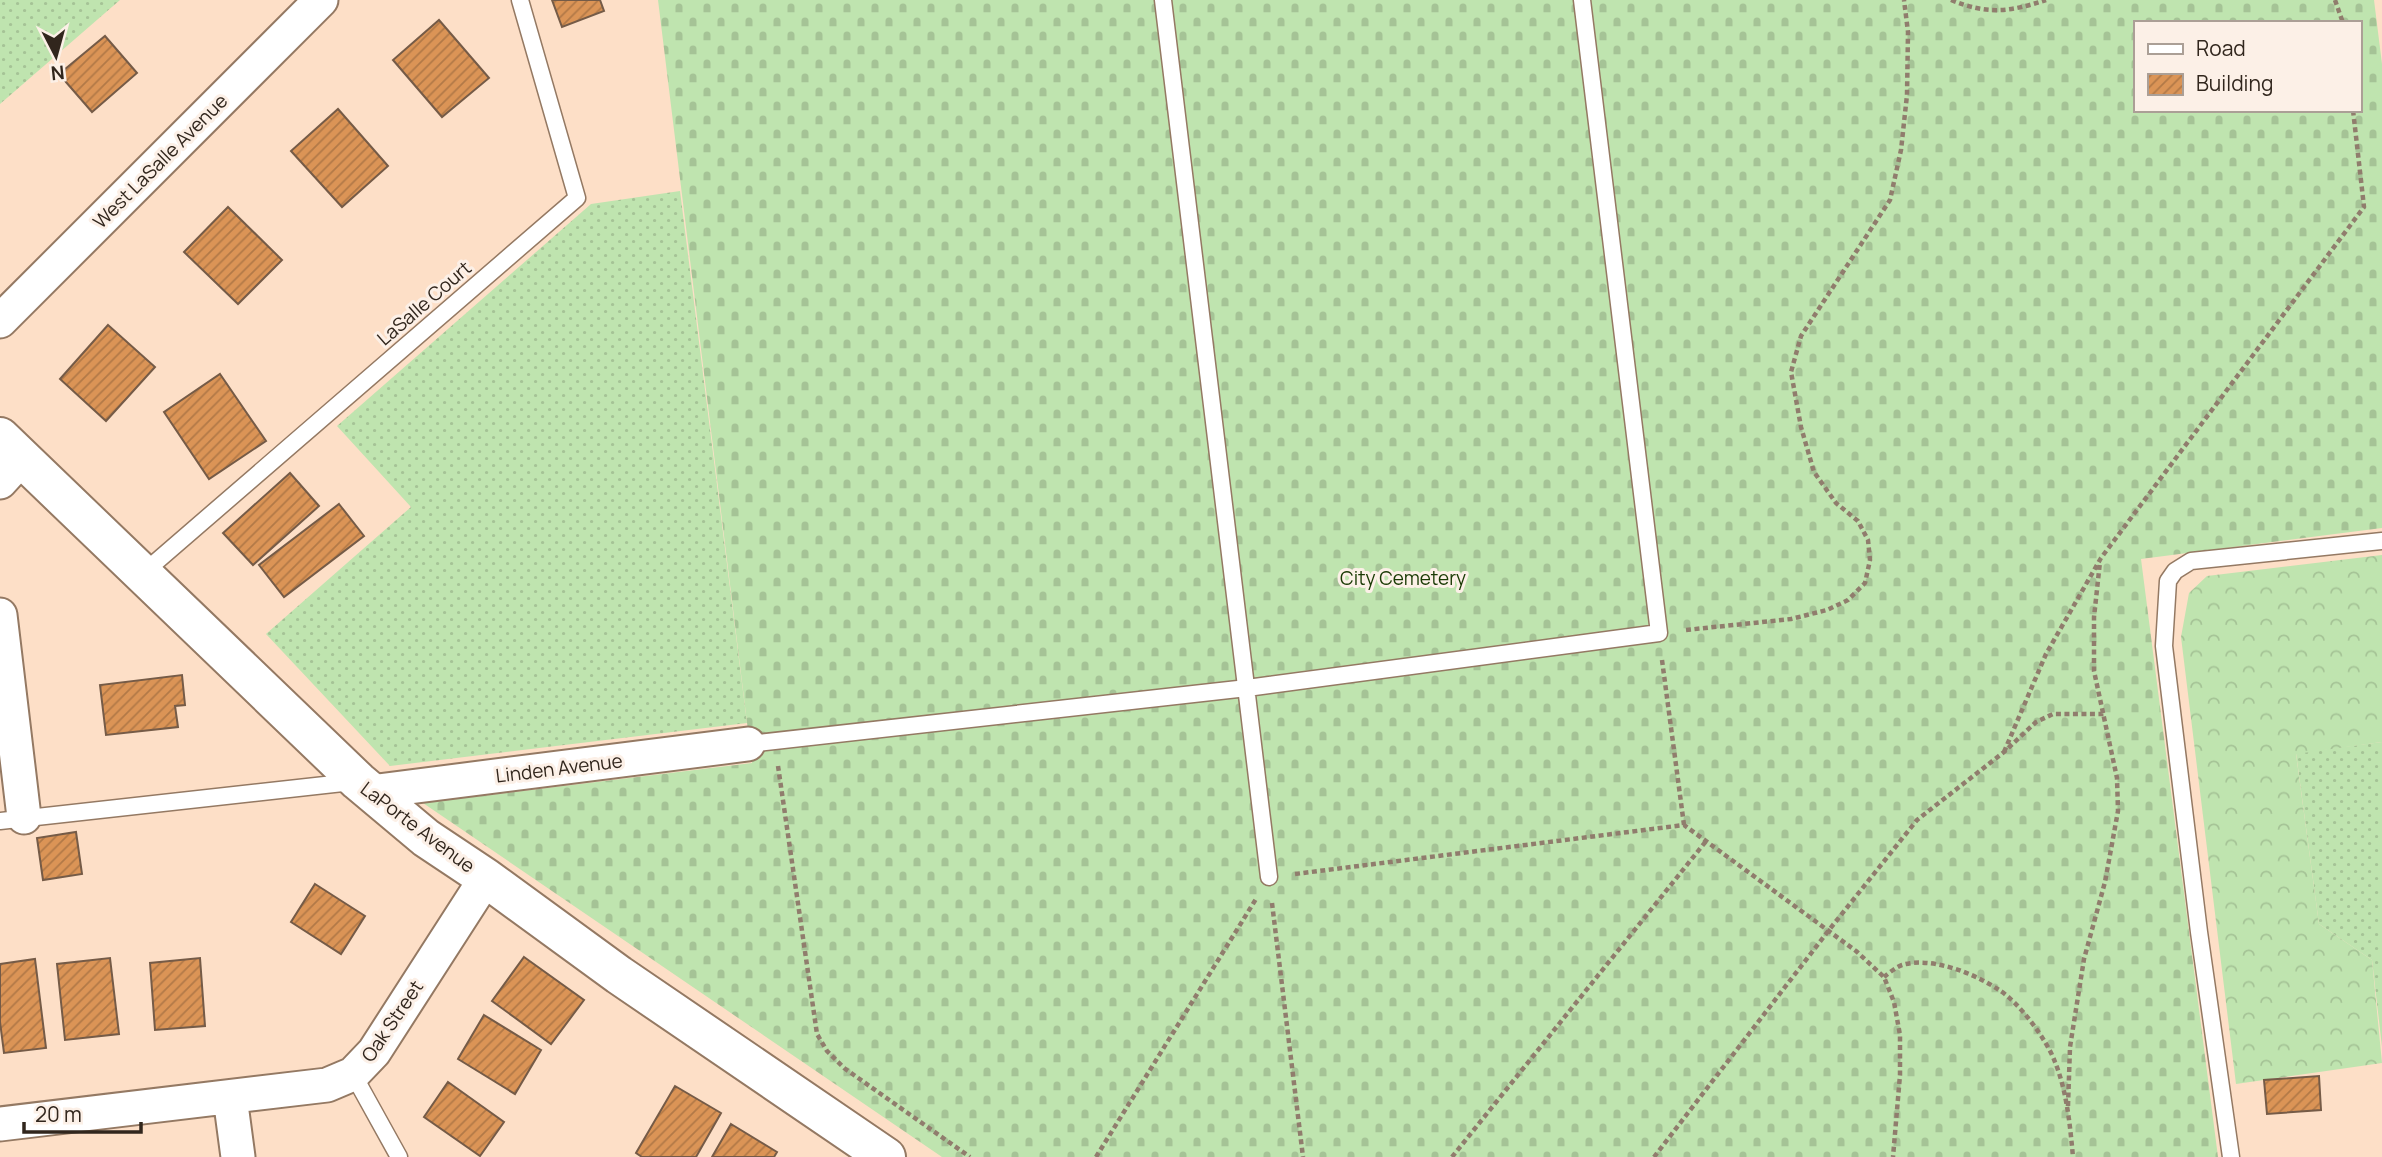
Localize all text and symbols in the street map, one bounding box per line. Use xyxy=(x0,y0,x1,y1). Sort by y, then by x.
north arrow xyxy=(21,21,91,91)
legend xyxy=(2134,21,2361,112)
text: Road xyxy=(2196,34,2246,62)
text: N xyxy=(50,59,66,87)
text: Building xyxy=(2196,69,2273,97)
street label: West LaSalle Avenue xyxy=(87,88,233,234)
street label: LaSalle Court xyxy=(371,255,477,351)
park label: City Cemetery xyxy=(1340,565,1466,591)
street label: Linden Avenue xyxy=(494,747,624,789)
street label: LaPorte Avenue xyxy=(355,775,481,879)
street label: Oak Street xyxy=(355,975,429,1067)
scale bar xyxy=(24,1090,142,1134)
text: 20 m xyxy=(35,1100,82,1128)

